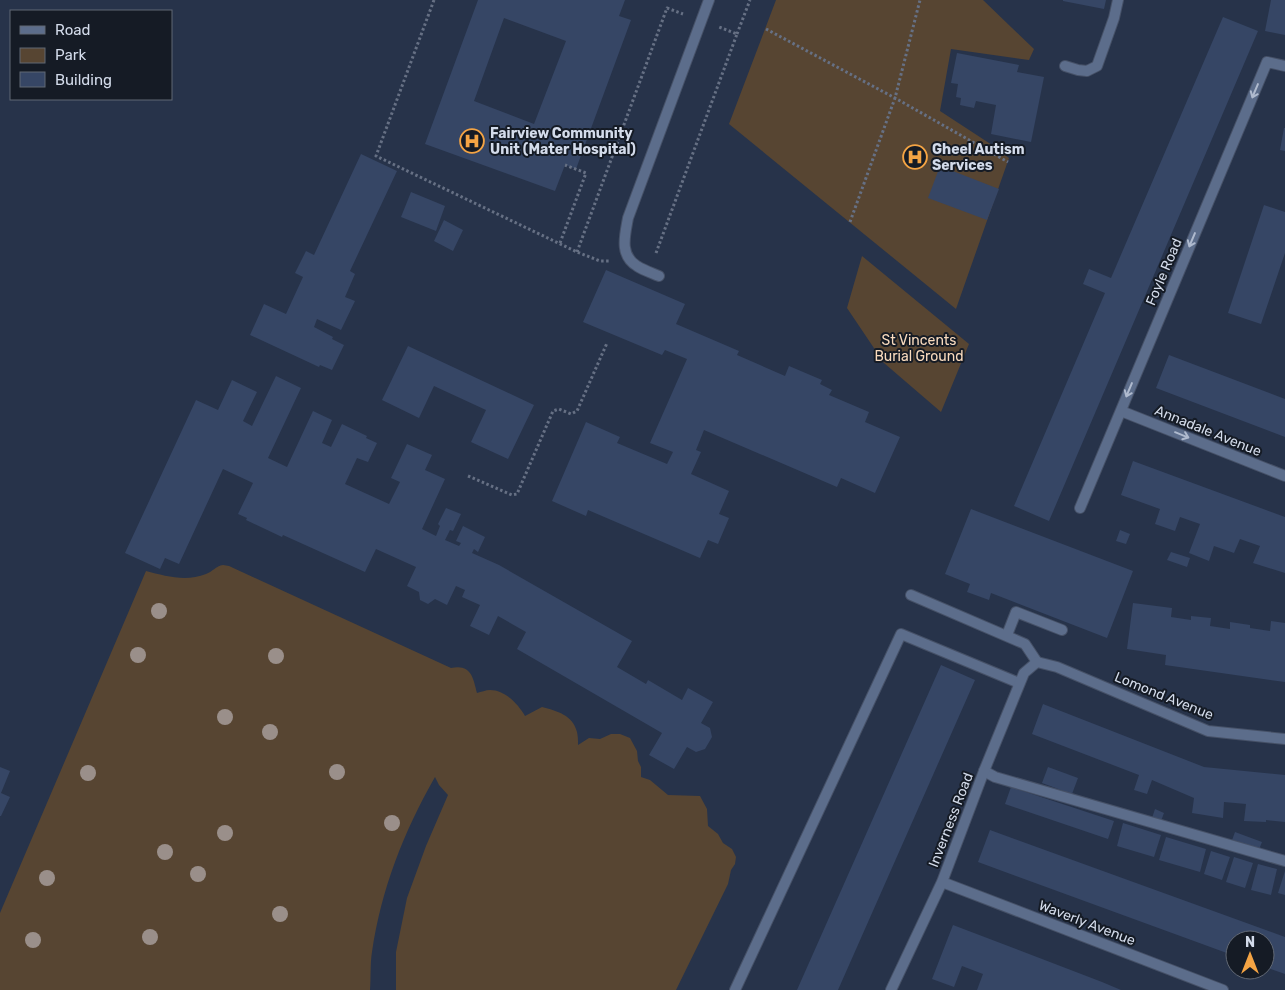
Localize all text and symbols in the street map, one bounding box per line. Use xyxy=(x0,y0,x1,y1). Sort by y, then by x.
legend xyxy=(10,10,172,100)
text: Road xyxy=(55,21,91,39)
text: Park xyxy=(55,46,86,64)
text: Building xyxy=(55,71,112,89)
one-way arrow xyxy=(1250,83,1260,98)
place label: Fairview Community Unit (Mater Hospital) xyxy=(490,125,636,158)
hospital icon: Fairview Community Unit (Mater Hospital) xyxy=(459,128,485,154)
place label: Gheel Autism Services xyxy=(932,141,1025,174)
hospital icon: Gheel Autism Services xyxy=(902,144,928,170)
one-way arrow xyxy=(1187,232,1197,247)
street label: Foyle Road xyxy=(1142,236,1186,308)
park label: St Vincents Burial Ground xyxy=(874,332,964,365)
one-way arrow xyxy=(1124,382,1134,397)
street label: Annadale Avenue xyxy=(1152,402,1264,460)
one-way arrow xyxy=(1174,431,1189,440)
street label: Lomond Avenue xyxy=(1112,668,1216,724)
street label: Inverness Road xyxy=(925,770,977,870)
street label: Waverly Avenue xyxy=(1036,897,1138,949)
north arrow xyxy=(1225,930,1275,980)
text: N xyxy=(1245,934,1255,951)

